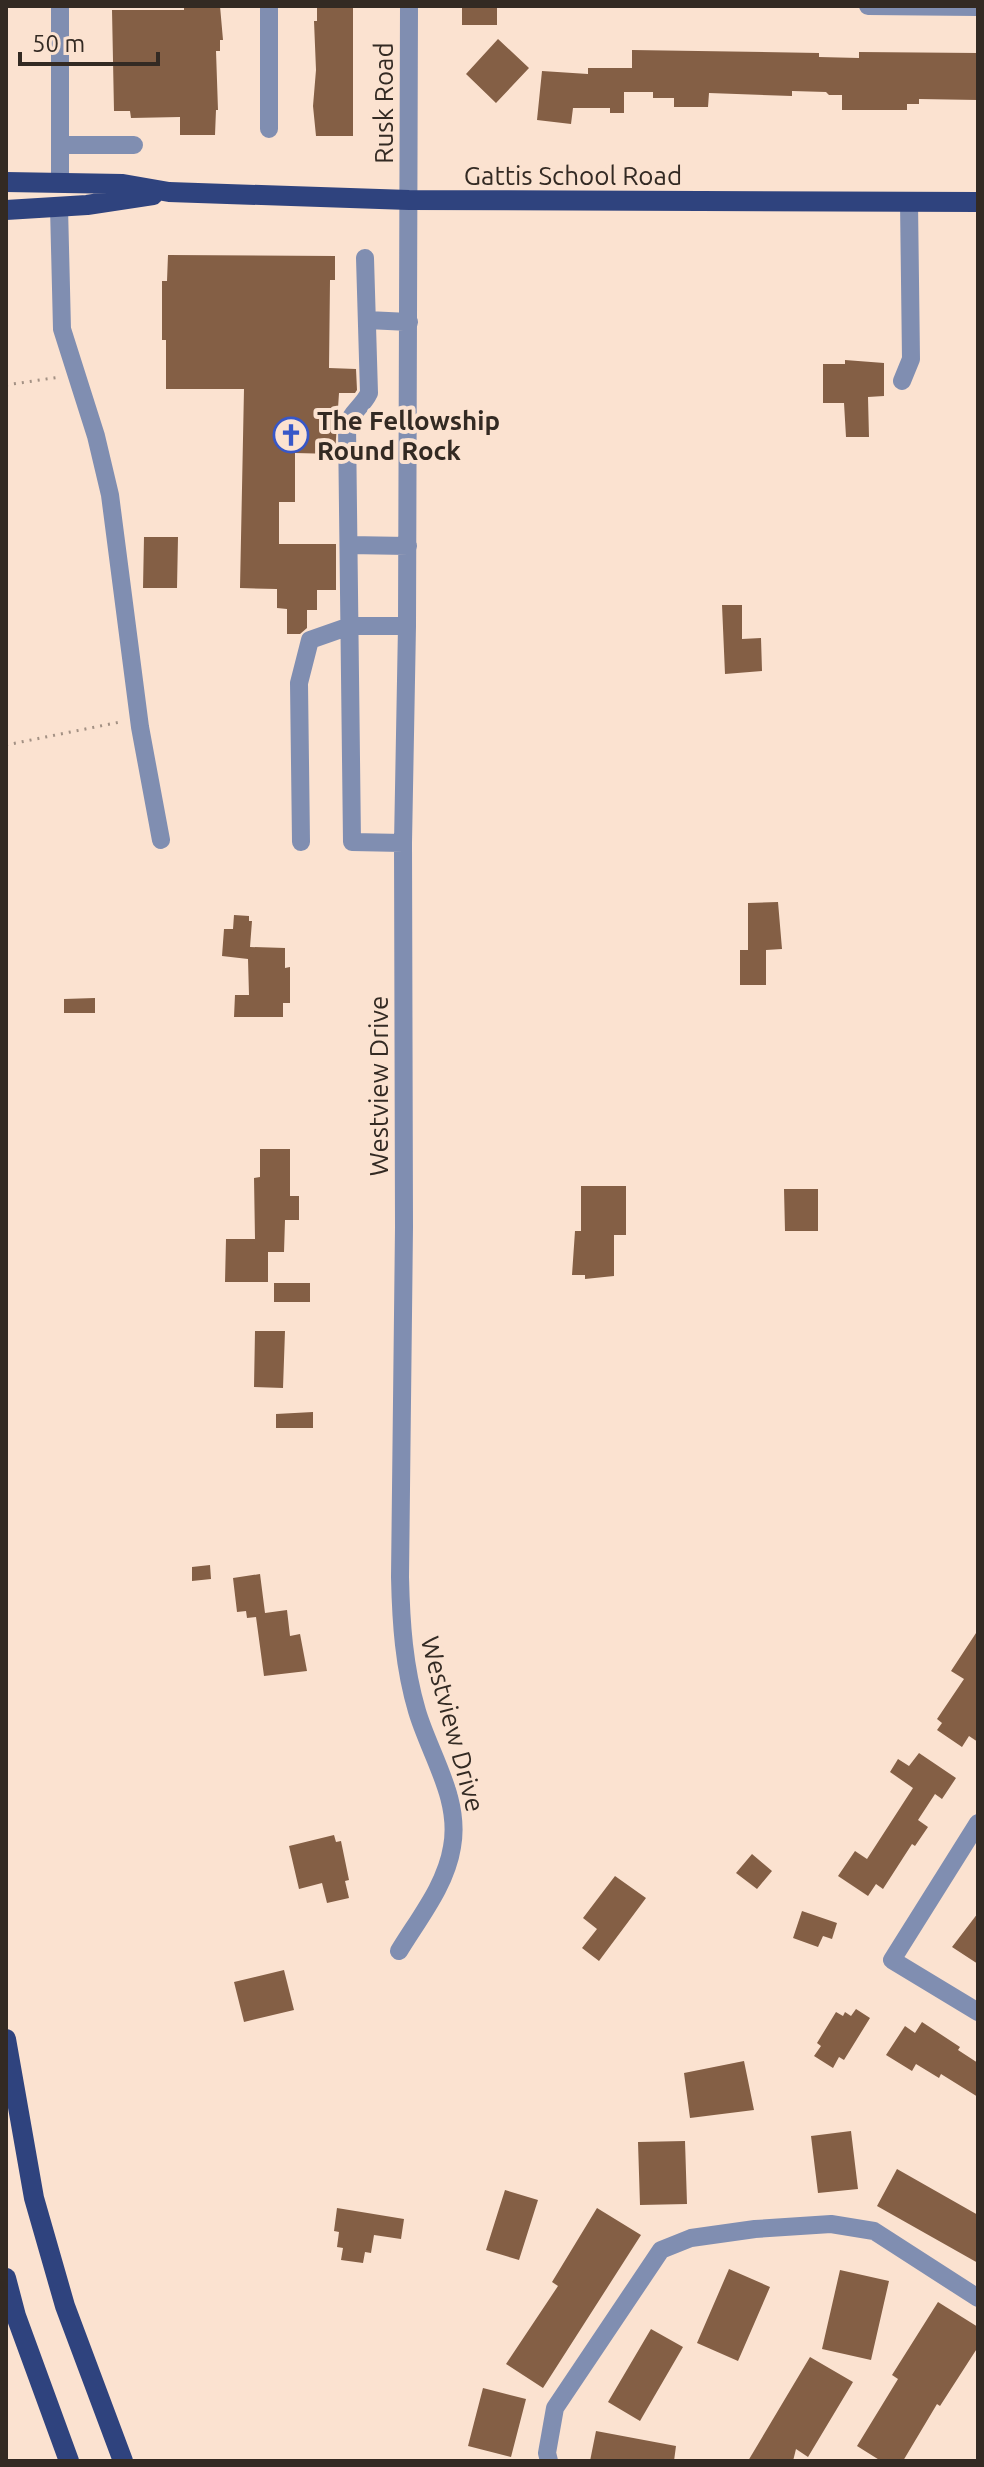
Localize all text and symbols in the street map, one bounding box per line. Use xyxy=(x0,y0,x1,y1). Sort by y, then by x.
scale bar xyxy=(20,16,158,66)
text: 50 m xyxy=(32,30,85,57)
street label: Rusk Road xyxy=(369,42,398,164)
street label: Gattis School Road xyxy=(464,161,682,190)
place label: The Fellowship Round Rock xyxy=(317,406,500,465)
church icon: The Fellowship Round Rock xyxy=(272,416,310,454)
street label: Westview Drive xyxy=(364,996,393,1176)
street label: Westview Drive xyxy=(416,1633,490,1815)

